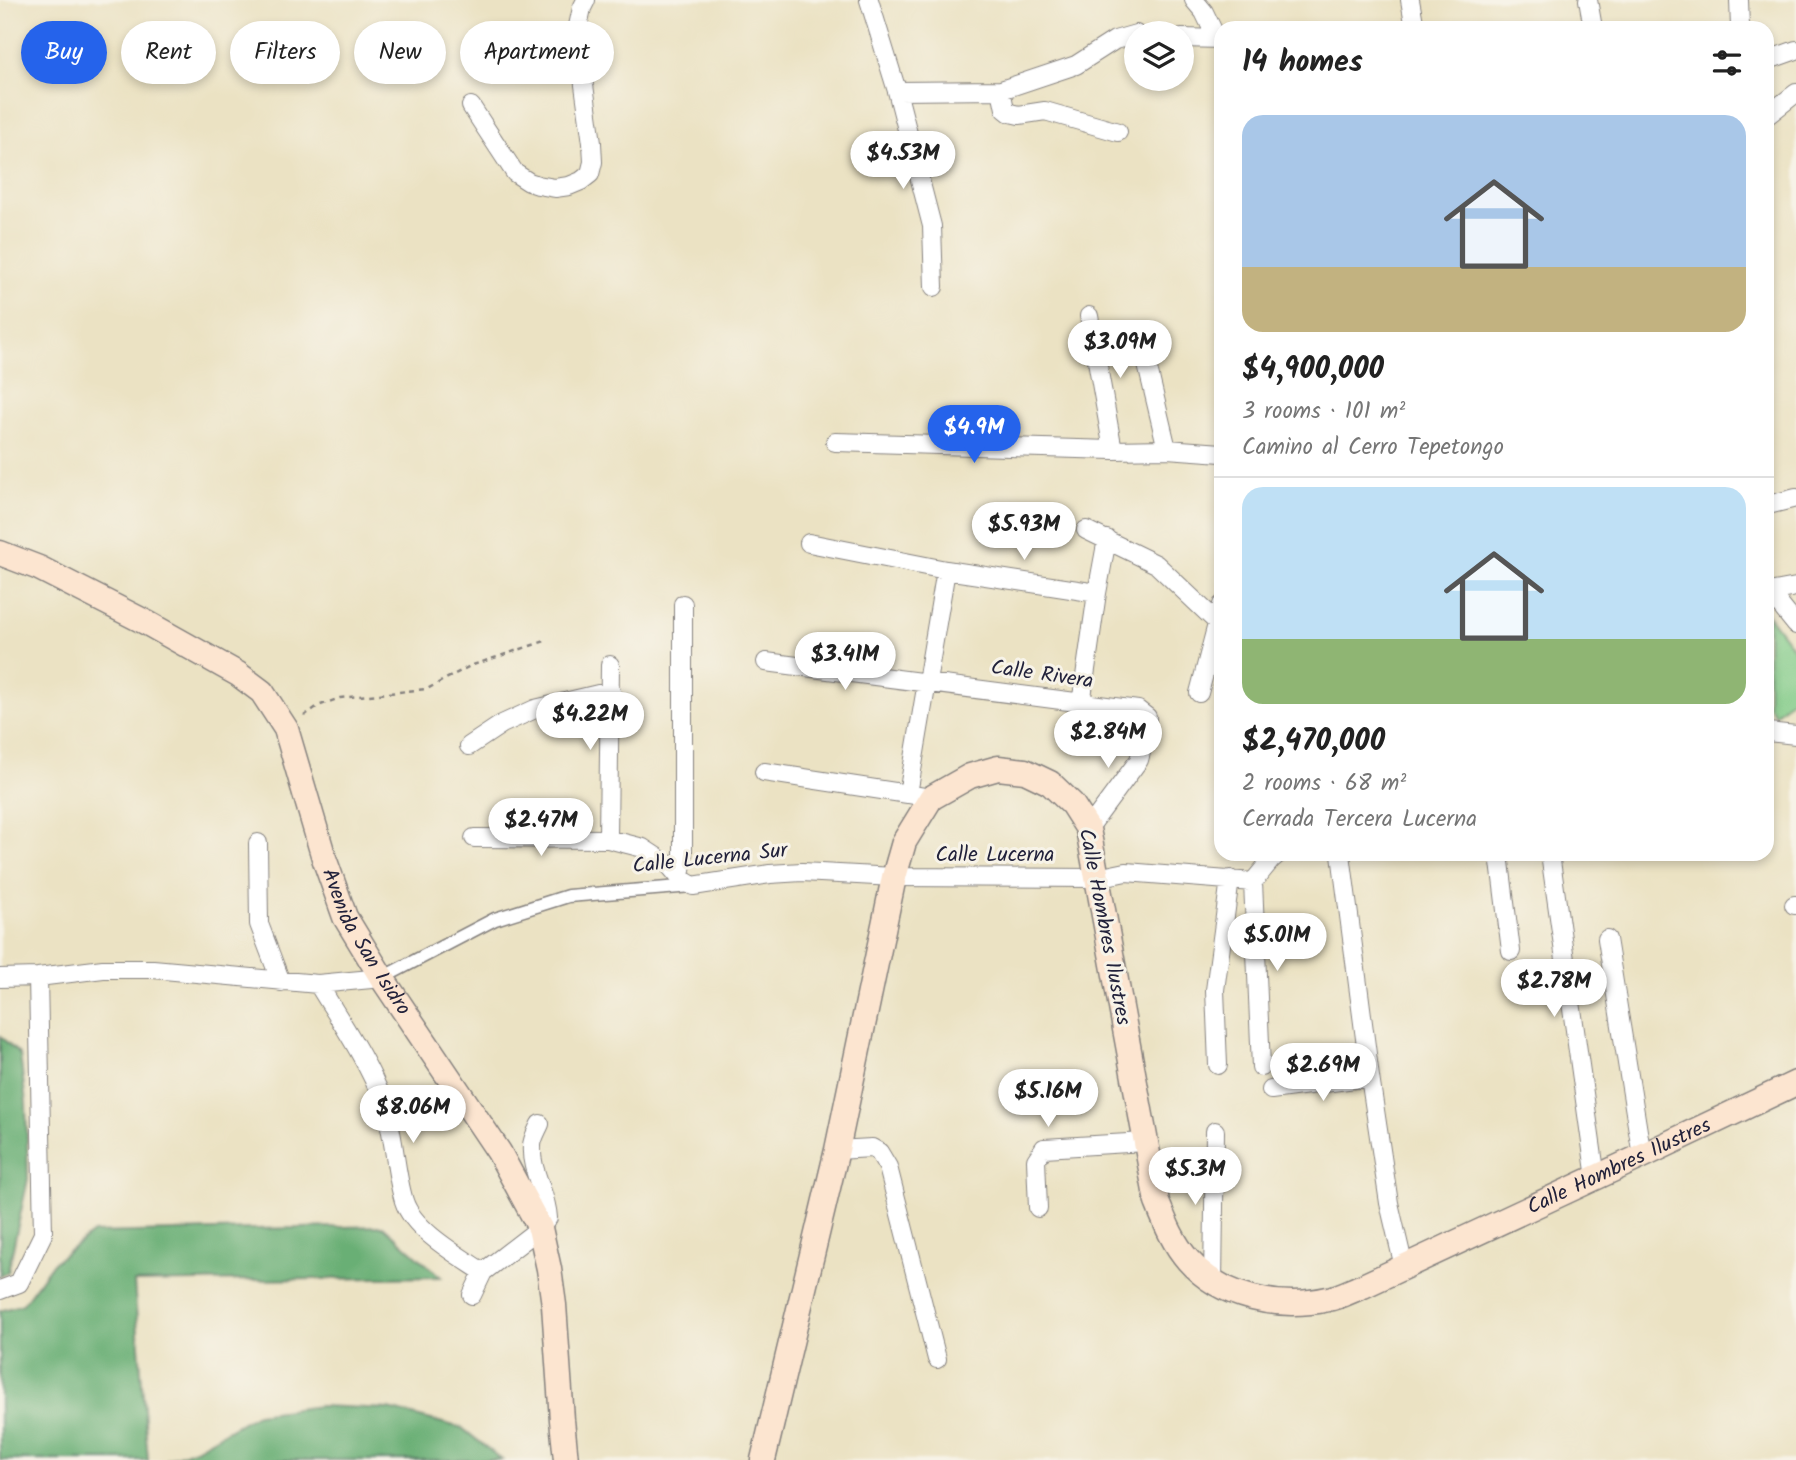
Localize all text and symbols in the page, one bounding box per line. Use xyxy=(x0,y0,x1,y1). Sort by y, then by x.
chip: Buy xyxy=(21,21,107,84)
chip: Rent xyxy=(121,21,216,84)
chip: Filters xyxy=(230,21,340,84)
chip: New xyxy=(354,21,446,84)
chip: Apartment xyxy=(460,21,614,84)
map controls xyxy=(1124,21,1194,91)
button: layers xyxy=(1124,21,1194,91)
text: 14 homes xyxy=(1242,39,1363,87)
icon: filters xyxy=(1708,44,1746,82)
pin: $4.53M xyxy=(846,132,960,191)
text: $4.53M xyxy=(866,136,940,172)
icon: home xyxy=(1431,161,1557,287)
pin: $3.09M xyxy=(1063,320,1177,380)
text: $3.09M xyxy=(1084,325,1156,361)
text: $4,900,000 xyxy=(1242,346,1384,394)
text: 3 rooms · 101 m² xyxy=(1242,394,1405,430)
pin: $4.9M xyxy=(925,406,1023,465)
text: $4.9M xyxy=(944,410,1004,446)
text: Camino al Cerro Tepetongo xyxy=(1242,430,1504,466)
pin: $5.93M xyxy=(967,503,1081,562)
text: $5.93M xyxy=(988,507,1060,543)
icon: home xyxy=(1431,533,1557,659)
pin: $3.41M xyxy=(788,632,902,692)
text: $3.41M xyxy=(811,637,879,673)
street label: Calle Rivera xyxy=(989,651,1095,699)
pin: $4.22M xyxy=(533,692,647,752)
text: $4.22M xyxy=(552,697,628,733)
pin: $2.84M xyxy=(1051,710,1165,770)
text: $2.84M xyxy=(1070,715,1146,751)
text: $2,470,000 xyxy=(1242,718,1385,766)
text: 2 rooms · 68 m² xyxy=(1242,766,1406,802)
pin: $2.47M xyxy=(484,798,598,858)
text: Cerrada Tercera Lucerna xyxy=(1242,802,1477,838)
text: $2.47M xyxy=(504,803,578,839)
street label: Calle Hombres Ilustres xyxy=(1069,826,1139,1028)
street label: Calle Lucerna Sur xyxy=(631,834,790,884)
street label: Calle Lucerna xyxy=(936,839,1054,872)
street label: Avenida San Isidro xyxy=(312,864,419,1022)
pin: $5.01M xyxy=(1220,914,1334,973)
text: $5.01M xyxy=(1244,918,1310,954)
pin: $2.78M xyxy=(1497,960,1611,1019)
text: $2.78M xyxy=(1517,964,1591,1000)
pin: $2.69M xyxy=(1266,1044,1380,1103)
text: $2.69M xyxy=(1286,1048,1360,1084)
pin: $5.16M xyxy=(991,1070,1105,1129)
text: $5.16M xyxy=(1014,1074,1082,1110)
pin: $8.06M xyxy=(356,1086,470,1145)
text: $8.06M xyxy=(376,1090,450,1126)
street label: Calle Hombres Ilustres xyxy=(1522,1109,1717,1224)
pin: $5.3M xyxy=(1146,1148,1244,1207)
text: $5.3M xyxy=(1165,1152,1225,1188)

